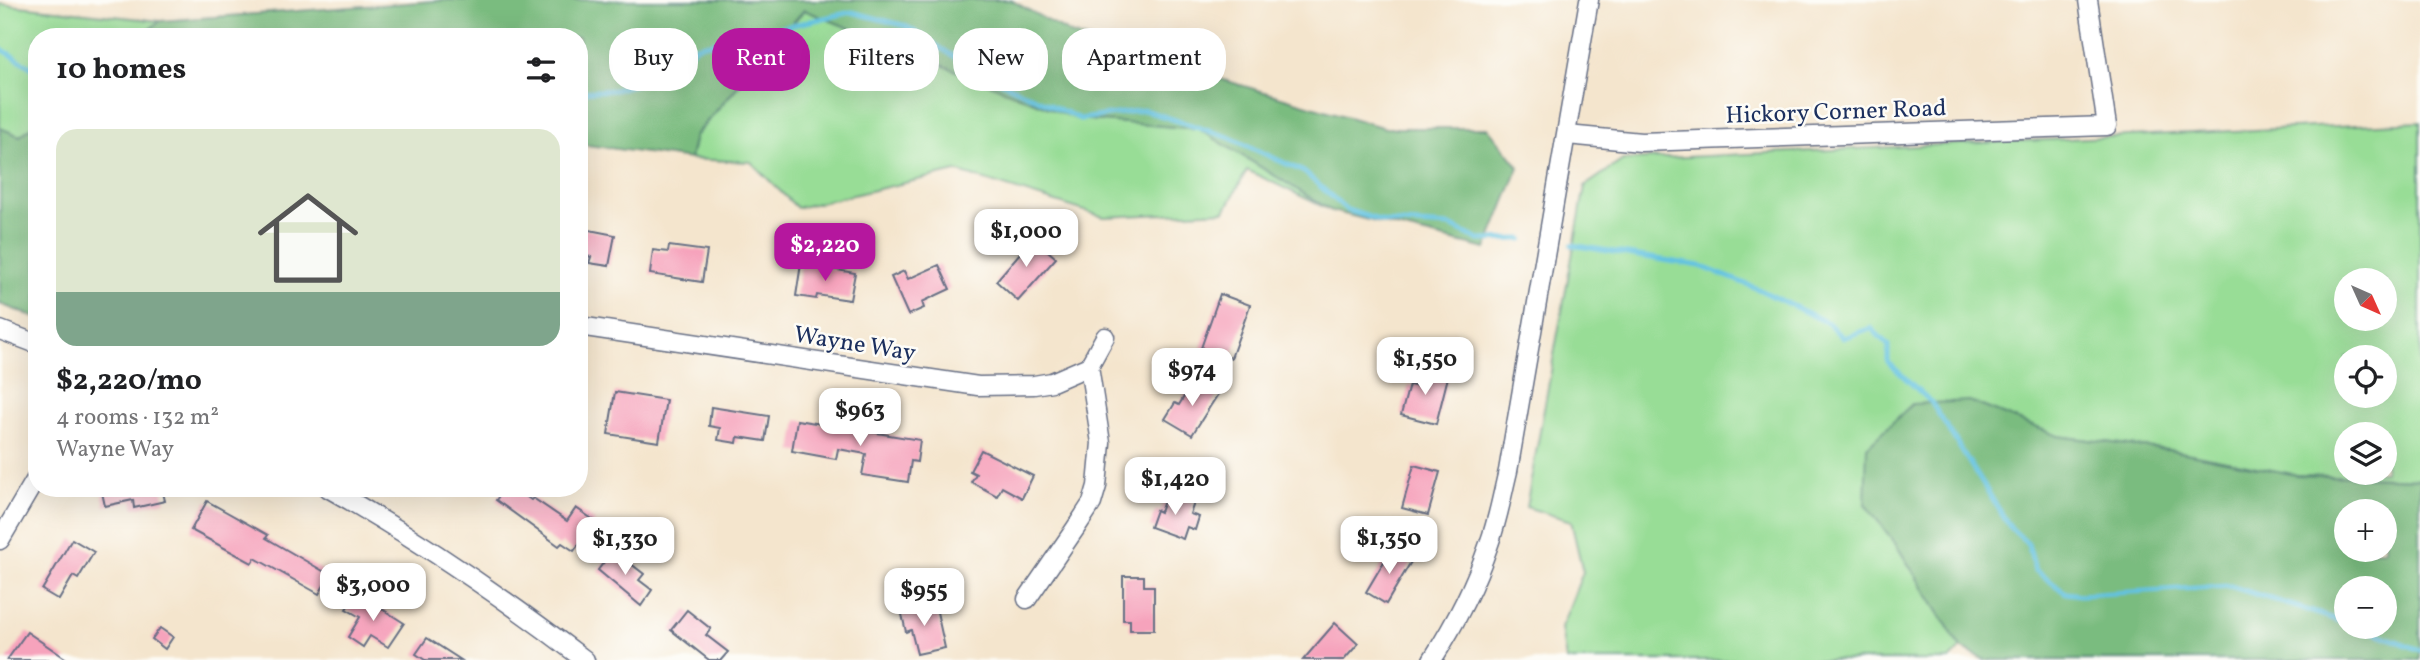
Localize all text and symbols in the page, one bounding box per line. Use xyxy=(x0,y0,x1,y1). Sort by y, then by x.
chip: Buy xyxy=(609,28,698,91)
chip: Rent xyxy=(712,28,810,91)
chip: Filters xyxy=(824,28,939,91)
chip: New xyxy=(953,28,1048,91)
chip: Apartment xyxy=(1062,28,1226,91)
text: 10 homes xyxy=(56,49,186,91)
icon: filters xyxy=(522,51,560,89)
street label: Hickory Corner Road xyxy=(1725,92,1947,134)
icon: home xyxy=(245,175,371,301)
pin: $1,000 xyxy=(969,210,1083,269)
text: $1,000 xyxy=(990,216,1062,248)
pin: $2,220 xyxy=(768,224,882,283)
text: $2,220 xyxy=(790,230,860,262)
north arrow xyxy=(2334,268,2398,331)
map controls xyxy=(2334,268,2397,639)
street label: Wayne Way xyxy=(791,319,918,371)
pin: $1,550 xyxy=(1368,338,1482,397)
text: $1,550 xyxy=(1393,344,1457,376)
button: locate xyxy=(2334,345,2397,408)
pin: $974 xyxy=(1151,348,1233,408)
text: $974 xyxy=(1168,355,1216,387)
text: $2,220/mo xyxy=(56,360,202,402)
pin: $963 xyxy=(819,388,901,448)
text: $963 xyxy=(835,395,885,427)
text: 4 rooms · 132 m² xyxy=(56,402,219,434)
button: layers xyxy=(2334,422,2397,485)
text: Wayne Way xyxy=(56,434,174,466)
pin: $1,420 xyxy=(1118,458,1232,517)
text: $1,420 xyxy=(1141,464,1209,496)
button: + xyxy=(2334,499,2397,562)
pin: $1,350 xyxy=(1332,516,1446,576)
pin: $1,330 xyxy=(568,518,682,577)
text: $1,350 xyxy=(1356,523,1422,555)
text: $1,330 xyxy=(592,524,658,556)
pin: $3,000 xyxy=(316,564,430,623)
pin: $955 xyxy=(883,568,965,628)
text: $3,000 xyxy=(336,570,410,602)
text: $955 xyxy=(900,575,948,607)
button: − xyxy=(2334,576,2397,639)

